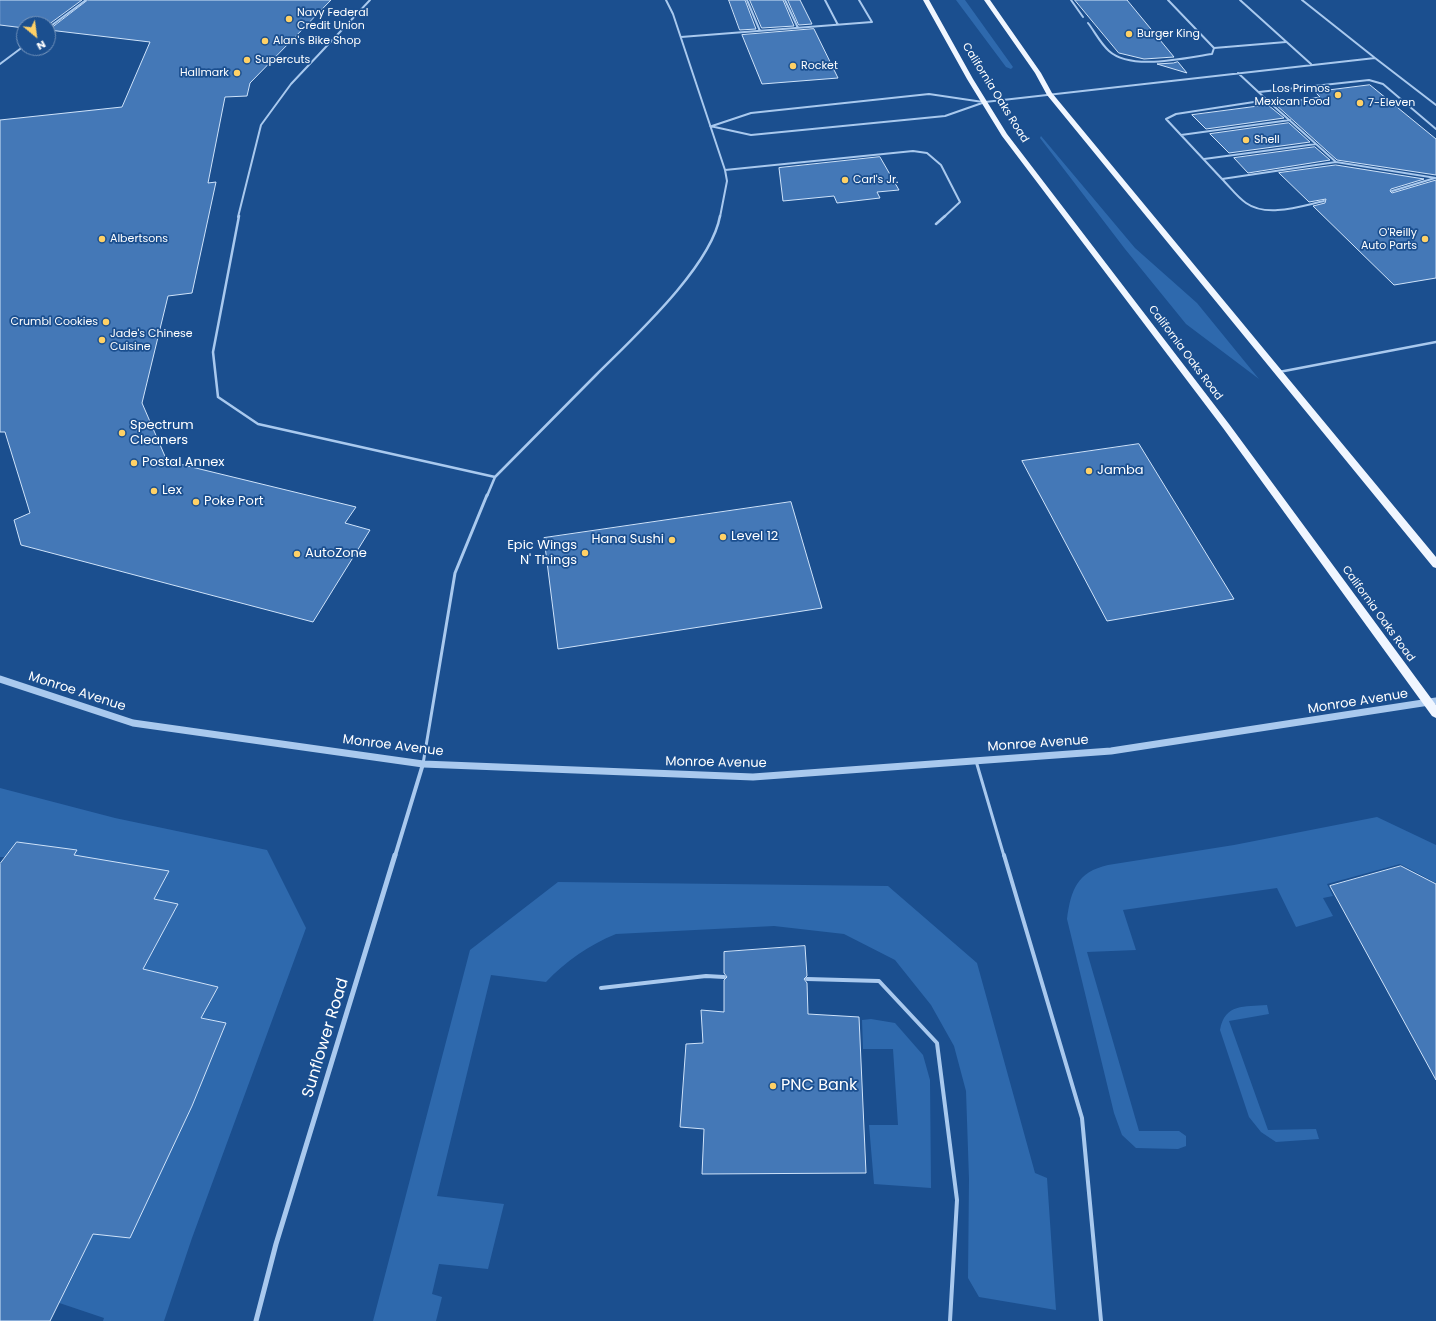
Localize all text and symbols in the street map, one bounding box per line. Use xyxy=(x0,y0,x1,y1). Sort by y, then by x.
place label: Navy Federal Credit Union xyxy=(297,6,368,32)
marker: Navy Federal Credit Union xyxy=(284,14,294,24)
north arrow xyxy=(16,16,56,56)
place label: Burger King xyxy=(1137,27,1200,41)
marker: Burger King xyxy=(1124,29,1134,39)
place label: Alan's Bike Shop xyxy=(273,34,361,48)
marker: Alan's Bike Shop xyxy=(260,36,270,46)
text: N xyxy=(34,37,49,55)
street label: California Oaks Road xyxy=(959,41,1031,145)
place label: Supercuts xyxy=(255,53,310,67)
marker: Supercuts xyxy=(242,55,252,65)
place label: Rocket xyxy=(801,59,838,73)
marker: Rocket xyxy=(788,61,798,71)
place label: Hallmark xyxy=(180,66,229,80)
marker: Hallmark xyxy=(232,68,242,78)
place label: Los Primos Mexican Food xyxy=(1255,82,1330,108)
marker: Los Primos Mexican Food xyxy=(1333,90,1343,100)
place label: 7-Eleven xyxy=(1368,96,1415,110)
marker: 7-Eleven xyxy=(1355,98,1365,108)
place label: Shell xyxy=(1254,133,1280,147)
marker: Shell xyxy=(1241,135,1251,145)
place label: Carl's Jr. xyxy=(853,173,898,187)
marker: Carl's Jr. xyxy=(840,175,850,185)
place label: O'Reilly Auto Parts xyxy=(1361,226,1417,252)
place label: Albertsons xyxy=(110,232,168,246)
marker: Albertsons xyxy=(97,234,107,244)
marker: O'Reilly Auto Parts xyxy=(1420,234,1430,244)
street label: California Oaks Road xyxy=(1145,303,1225,403)
place label: Crumbl Cookies xyxy=(10,315,98,329)
marker: Crumbl Cookies xyxy=(101,317,111,327)
place label: Jade's Chinese Cuisine xyxy=(110,327,193,353)
marker: Jade's Chinese Cuisine xyxy=(97,335,107,345)
place label: Spectrum Cleaners xyxy=(130,418,194,449)
marker: Spectrum Cleaners xyxy=(117,428,127,438)
place label: Postal Annex xyxy=(142,455,225,471)
marker: Postal Annex xyxy=(129,458,139,468)
place label: Jamba xyxy=(1097,463,1144,479)
marker: Jamba xyxy=(1084,466,1094,476)
place label: Lex xyxy=(162,483,182,499)
marker: Lex xyxy=(149,486,159,496)
place label: Poke Port xyxy=(204,494,264,510)
marker: Poke Port xyxy=(191,497,201,507)
place label: Level 12 xyxy=(731,529,778,545)
place label: Hana Sushi xyxy=(591,532,664,548)
marker: Level 12 xyxy=(718,532,728,542)
marker: Hana Sushi xyxy=(667,535,677,545)
place label: Epic Wings N' Things xyxy=(507,538,577,569)
place label: AutoZone xyxy=(305,546,367,562)
marker: Epic Wings N' Things xyxy=(580,548,590,558)
marker: AutoZone xyxy=(292,549,302,559)
street label: California Oaks Road xyxy=(1339,564,1417,664)
street label: Monroe Avenue xyxy=(26,669,128,715)
street label: Monroe Avenue xyxy=(1307,686,1409,718)
street label: Monroe Avenue xyxy=(342,732,444,760)
street label: Monroe Avenue xyxy=(987,733,1089,755)
street label: Monroe Avenue xyxy=(665,754,767,772)
street label: Sunflower Road xyxy=(299,976,353,1100)
place label: PNC Bank xyxy=(781,1076,857,1096)
marker: PNC Bank xyxy=(768,1081,778,1091)

